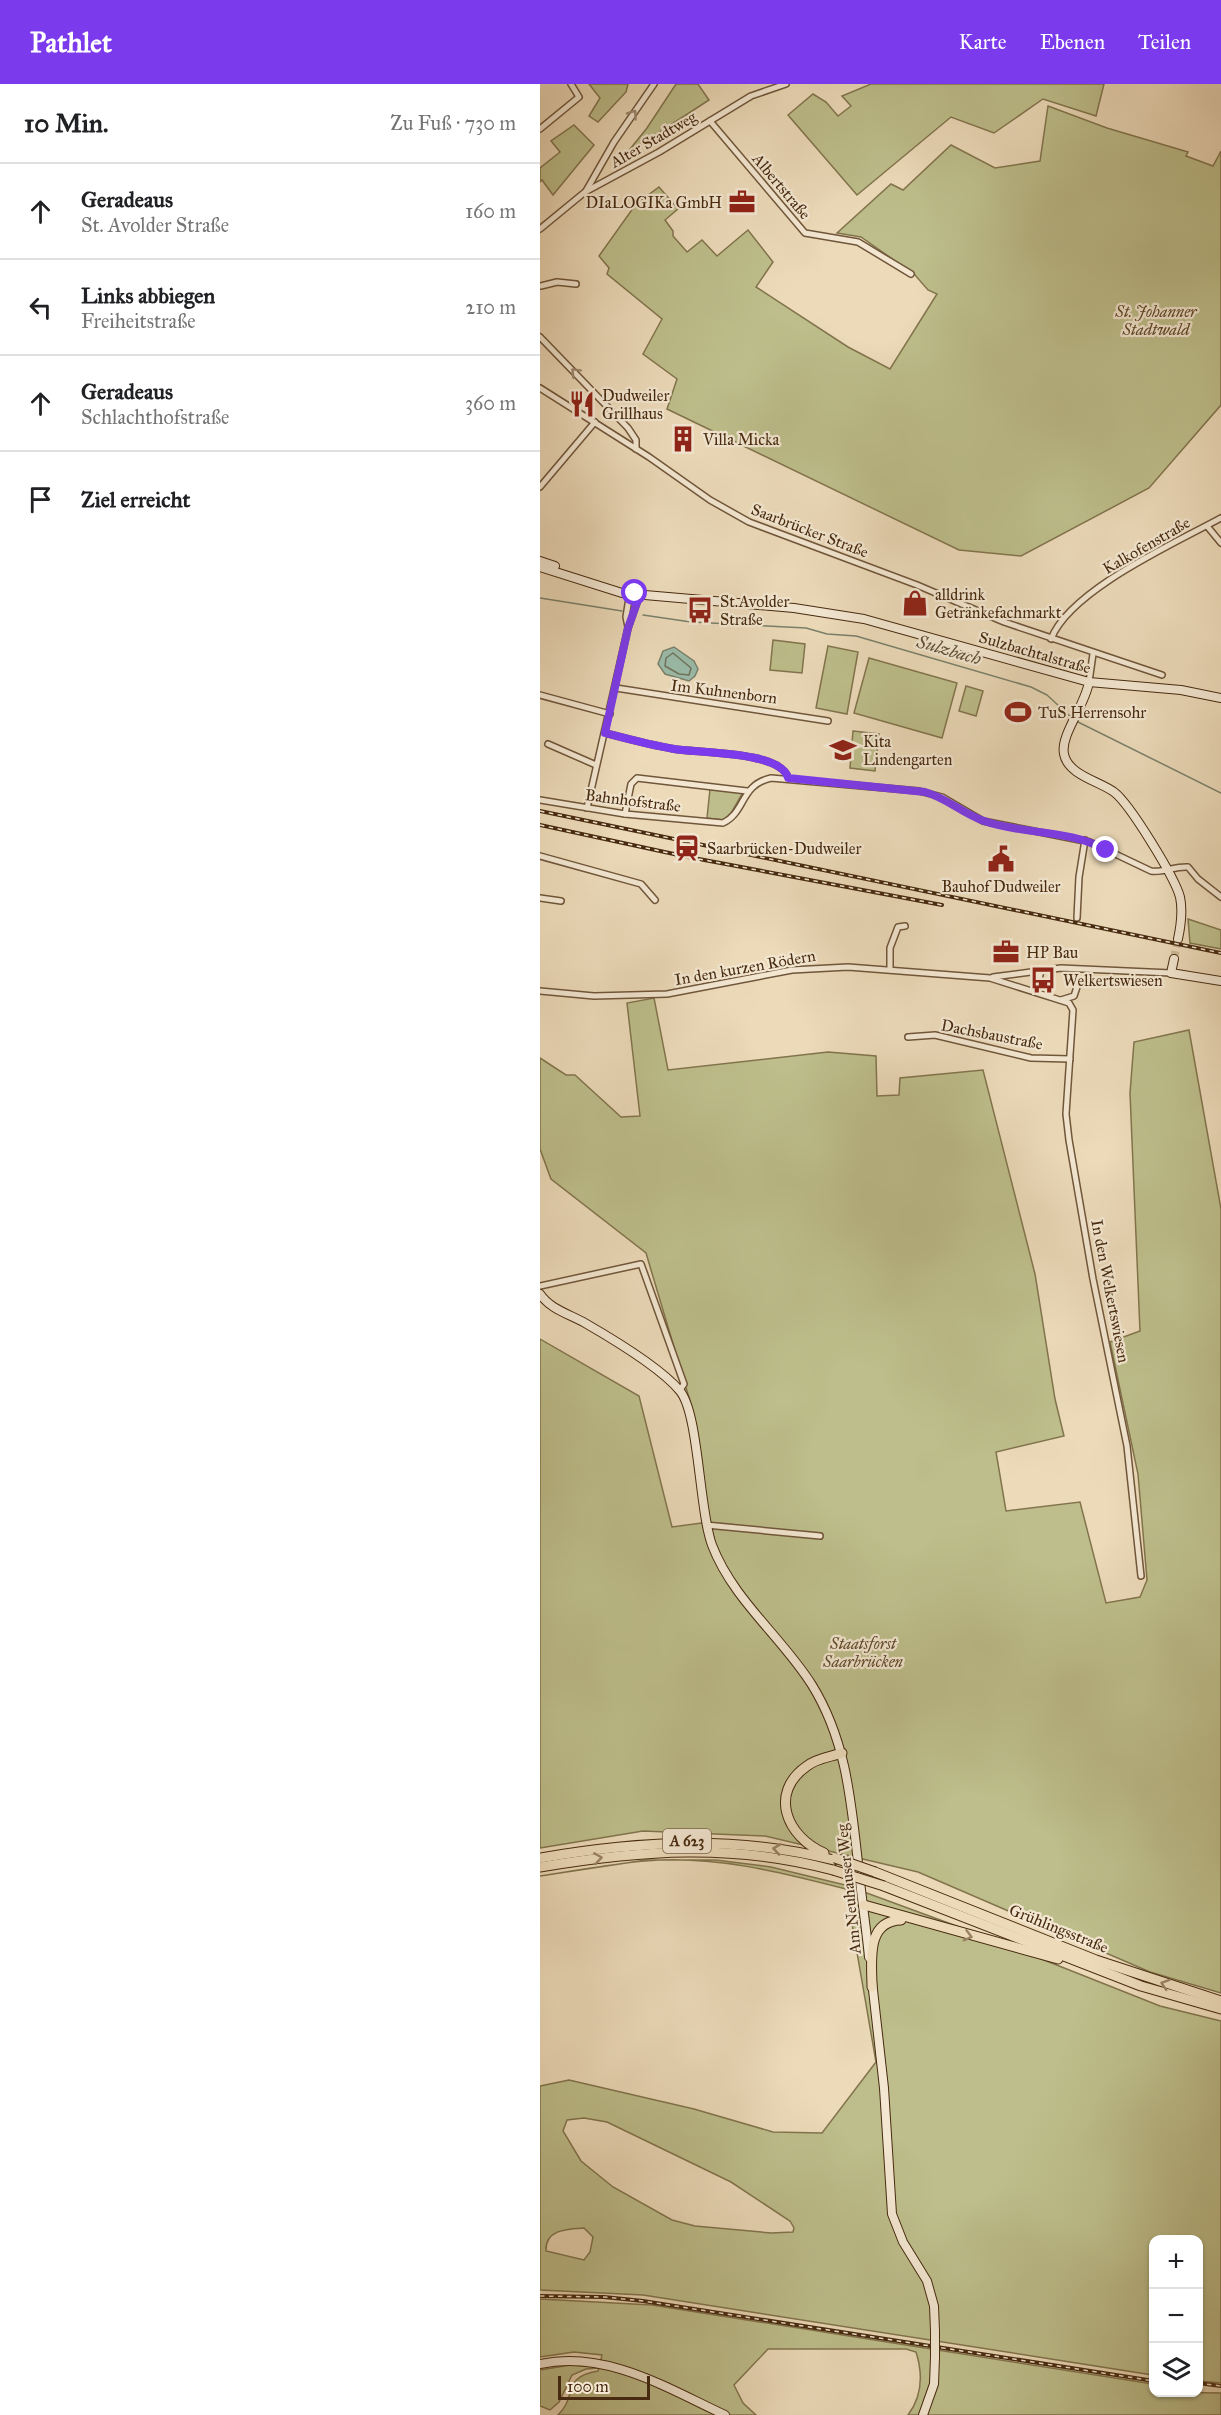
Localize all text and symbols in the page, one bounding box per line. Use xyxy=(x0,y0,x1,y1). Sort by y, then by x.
text: Pathlet xyxy=(30,25,112,60)
text: Karte xyxy=(959,29,1007,55)
text: Ebenen xyxy=(1040,29,1105,55)
text: Teilen xyxy=(1138,29,1191,55)
text: 10 Min. xyxy=(24,107,108,139)
street label: Alter Stadtweg xyxy=(606,107,701,173)
one-way arrow xyxy=(626,110,637,121)
text: Zu Fuß · 730 m xyxy=(390,111,516,135)
street label: Albertstraße xyxy=(748,149,815,223)
text: Geradeaus xyxy=(81,186,173,213)
office icon: DIaLOGIKa GmbH xyxy=(727,187,757,217)
place label: DIaLOGIKa GmbH xyxy=(586,193,722,212)
icon: ahead xyxy=(24,195,57,228)
text: 160 m xyxy=(465,199,516,223)
text: St. Avolder Straße xyxy=(81,213,229,237)
text: Links abbiegen xyxy=(81,282,215,309)
icon: left xyxy=(24,291,57,324)
text: 210 m xyxy=(466,295,516,319)
park label: St. Johanner Stadtwald xyxy=(1114,302,1198,339)
text: Freiheitstraße xyxy=(81,309,196,333)
one-way arrow xyxy=(572,368,583,379)
text: Geradeaus xyxy=(81,378,173,405)
place label: Dudweiler Grillhaus xyxy=(602,386,669,423)
icon: ahead xyxy=(24,387,57,420)
restaurant icon: Dudweiler Grillhaus xyxy=(567,389,597,419)
text: 360 m xyxy=(465,391,516,415)
text: Schlachthofstraße xyxy=(81,405,229,429)
building icon: Villa Micka xyxy=(668,424,698,454)
place label: Villa Micka xyxy=(702,430,779,449)
icon: arrive xyxy=(24,483,57,516)
text: Ziel erreicht xyxy=(81,486,190,513)
street label: Saarbrücker Straße xyxy=(749,499,871,562)
street label: Kalkofenstraße xyxy=(1099,513,1194,578)
route start xyxy=(621,579,647,605)
place label: alldrink Getränkefachmarkt xyxy=(935,585,1062,622)
shop icon: alldrink Getränkefachmarkt xyxy=(900,588,930,618)
place label: St.Avolder Straße xyxy=(720,592,789,629)
bus stop icon: St.Avolder Straße xyxy=(685,595,715,625)
street label: Sulzbachtalstraße xyxy=(977,627,1093,678)
water label: Sulzbach xyxy=(913,630,984,670)
street label: Im Kuhnenborn xyxy=(670,676,778,707)
sports icon: TuS Herrensohr xyxy=(1003,697,1033,727)
place label: TuS Herrensohr xyxy=(1038,703,1146,722)
place label: Kita Lindengarten xyxy=(863,732,953,770)
school or university icon: Kita Lindengarten xyxy=(828,735,858,765)
street label: Bahnhofstraße xyxy=(584,785,682,816)
station icon: Saarbrücken-Dudweiler xyxy=(672,833,702,863)
route end xyxy=(1092,836,1118,862)
place label: Saarbrücken-Dudweiler xyxy=(707,839,861,858)
public building icon: Bauhof Dudweiler xyxy=(986,844,1016,874)
place label: Bauhof Dudweiler xyxy=(941,877,1061,896)
office icon: HP Bau xyxy=(991,937,1021,967)
place label: HP Bau xyxy=(1026,943,1079,962)
street label: In den kurzen Rödern xyxy=(673,946,817,989)
bus stop icon: Welkertswiesen xyxy=(1028,965,1058,995)
place label: Welkertswiesen xyxy=(1063,971,1163,990)
street label: Dachsbaustraße xyxy=(939,1015,1045,1054)
street label: In den Welkertswiesen xyxy=(1087,1218,1134,1365)
park label: Staatsforst Saarbrücken xyxy=(822,1634,904,1671)
street label: Am Neuhauser Weg xyxy=(832,1822,866,1956)
road number: A 623 xyxy=(663,1829,711,1853)
one-way arrow xyxy=(772,1843,781,1855)
one-way arrow xyxy=(593,1852,602,1864)
street label: Grühlingsstraße xyxy=(1006,1900,1111,1958)
one-way arrow xyxy=(963,1928,973,1941)
one-way arrow xyxy=(1160,1979,1171,1991)
map controls xyxy=(1149,2235,1203,2397)
button: + xyxy=(1149,2235,1203,2289)
button: − xyxy=(1149,2289,1203,2343)
button: layers xyxy=(1149,2343,1203,2397)
scale bar xyxy=(558,2373,650,2400)
text: 100 m xyxy=(567,2377,609,2396)

